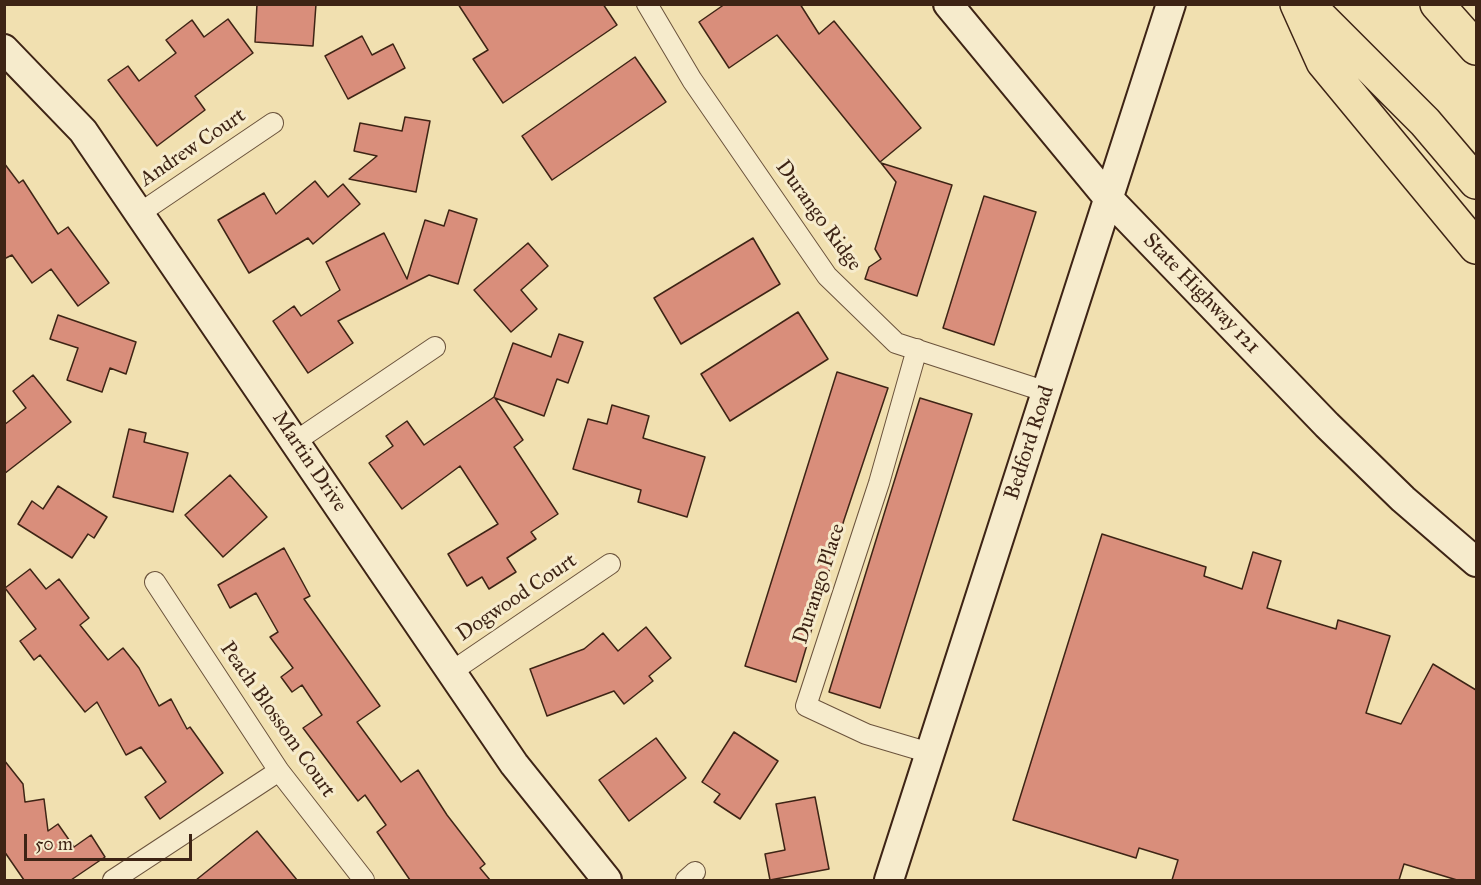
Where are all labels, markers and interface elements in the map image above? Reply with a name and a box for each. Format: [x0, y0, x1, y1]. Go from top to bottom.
street label: Andrew Court [135, 103, 251, 193]
street label: Durango Ridge [769, 156, 867, 276]
street label: State Highway 121 [1137, 228, 1265, 360]
street label: Bedford Road [1000, 383, 1060, 503]
street label: Martin Drive [266, 407, 352, 517]
street label: Durango Place [789, 521, 851, 647]
street label: Dogwood Court [452, 549, 582, 647]
street label: Peach Blossom Court [214, 637, 340, 803]
scale bar [27, 822, 195, 860]
text: 50 m [35, 833, 73, 855]

